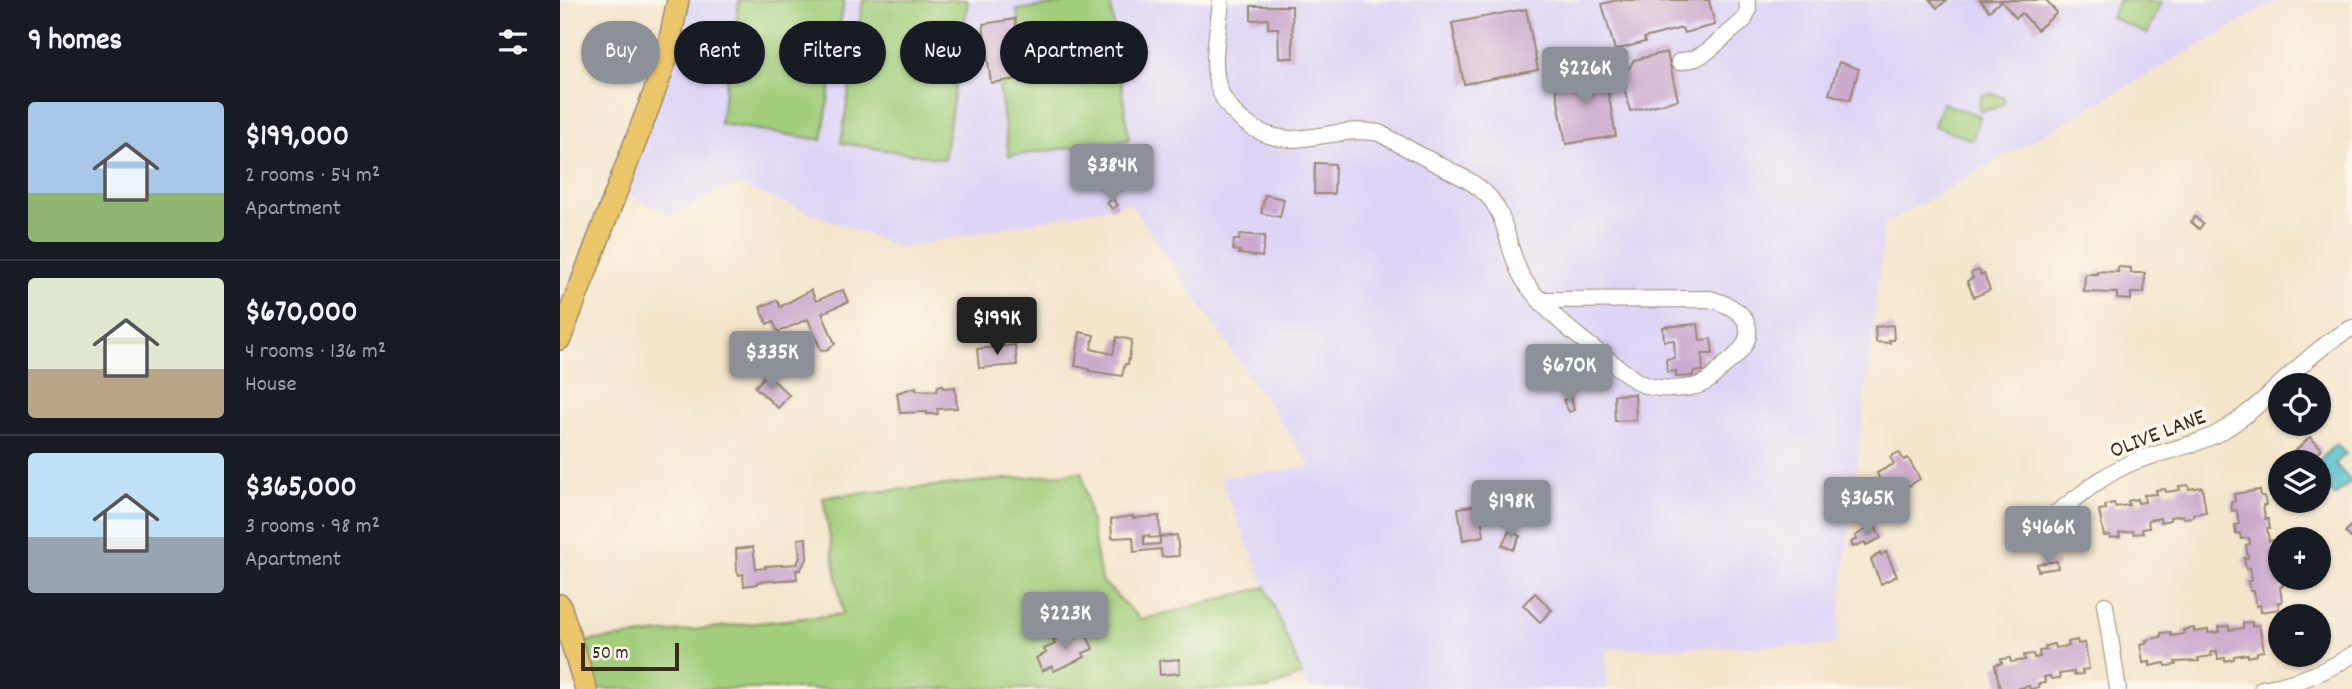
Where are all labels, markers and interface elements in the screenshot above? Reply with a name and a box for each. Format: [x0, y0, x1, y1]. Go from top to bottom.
text: 9 homes [28, 21, 122, 64]
chip: Buy [581, 21, 660, 84]
chip: Rent [674, 21, 765, 84]
chip: Filters [779, 21, 886, 84]
chip: New [900, 21, 986, 84]
chip: Apartment [1000, 21, 1148, 84]
icon: filters [494, 23, 532, 61]
pin: $226K [1536, 48, 1634, 107]
text: $226K [1558, 53, 1612, 86]
text: $199,000 [245, 117, 349, 160]
icon: home [84, 130, 168, 214]
pin: $384K [1063, 144, 1161, 204]
text: $384K [1086, 150, 1138, 183]
text: 2 rooms · 54 m² [245, 160, 380, 193]
text: Apartment [245, 193, 341, 226]
text: $670,000 [245, 293, 358, 336]
pin: $199K [948, 298, 1046, 357]
text: $199K [973, 303, 1021, 336]
icon: home [84, 306, 168, 390]
pin: $335K [723, 332, 821, 391]
text: 4 rooms · 136 m² [245, 336, 386, 369]
text: $335K [745, 337, 799, 370]
pin: $670K [1520, 344, 1618, 404]
text: $670K [1542, 350, 1596, 383]
text: House [245, 369, 297, 402]
map controls [2268, 373, 2331, 667]
button: locate [2268, 373, 2331, 436]
street label: OLIVE LANE [2106, 402, 2211, 469]
button: layers [2268, 450, 2331, 513]
text: $365,000 [245, 468, 357, 511]
pin: $365K [1818, 477, 1916, 537]
pin: $198K [1462, 480, 1560, 540]
icon: home [84, 481, 168, 565]
text: $365K [1840, 483, 1894, 516]
text: $198K [1487, 486, 1535, 519]
pin: $466K [1999, 506, 2097, 566]
text: 3 rooms · 98 m² [245, 511, 380, 544]
text: $466K [2021, 512, 2075, 545]
button: + [2268, 527, 2331, 590]
text: Apartment [245, 544, 341, 577]
pin: $223K [1016, 592, 1114, 652]
text: $223K [1039, 598, 1091, 631]
button: − [2268, 604, 2331, 667]
scale bar [581, 640, 679, 672]
text: 50 m [592, 641, 629, 668]

